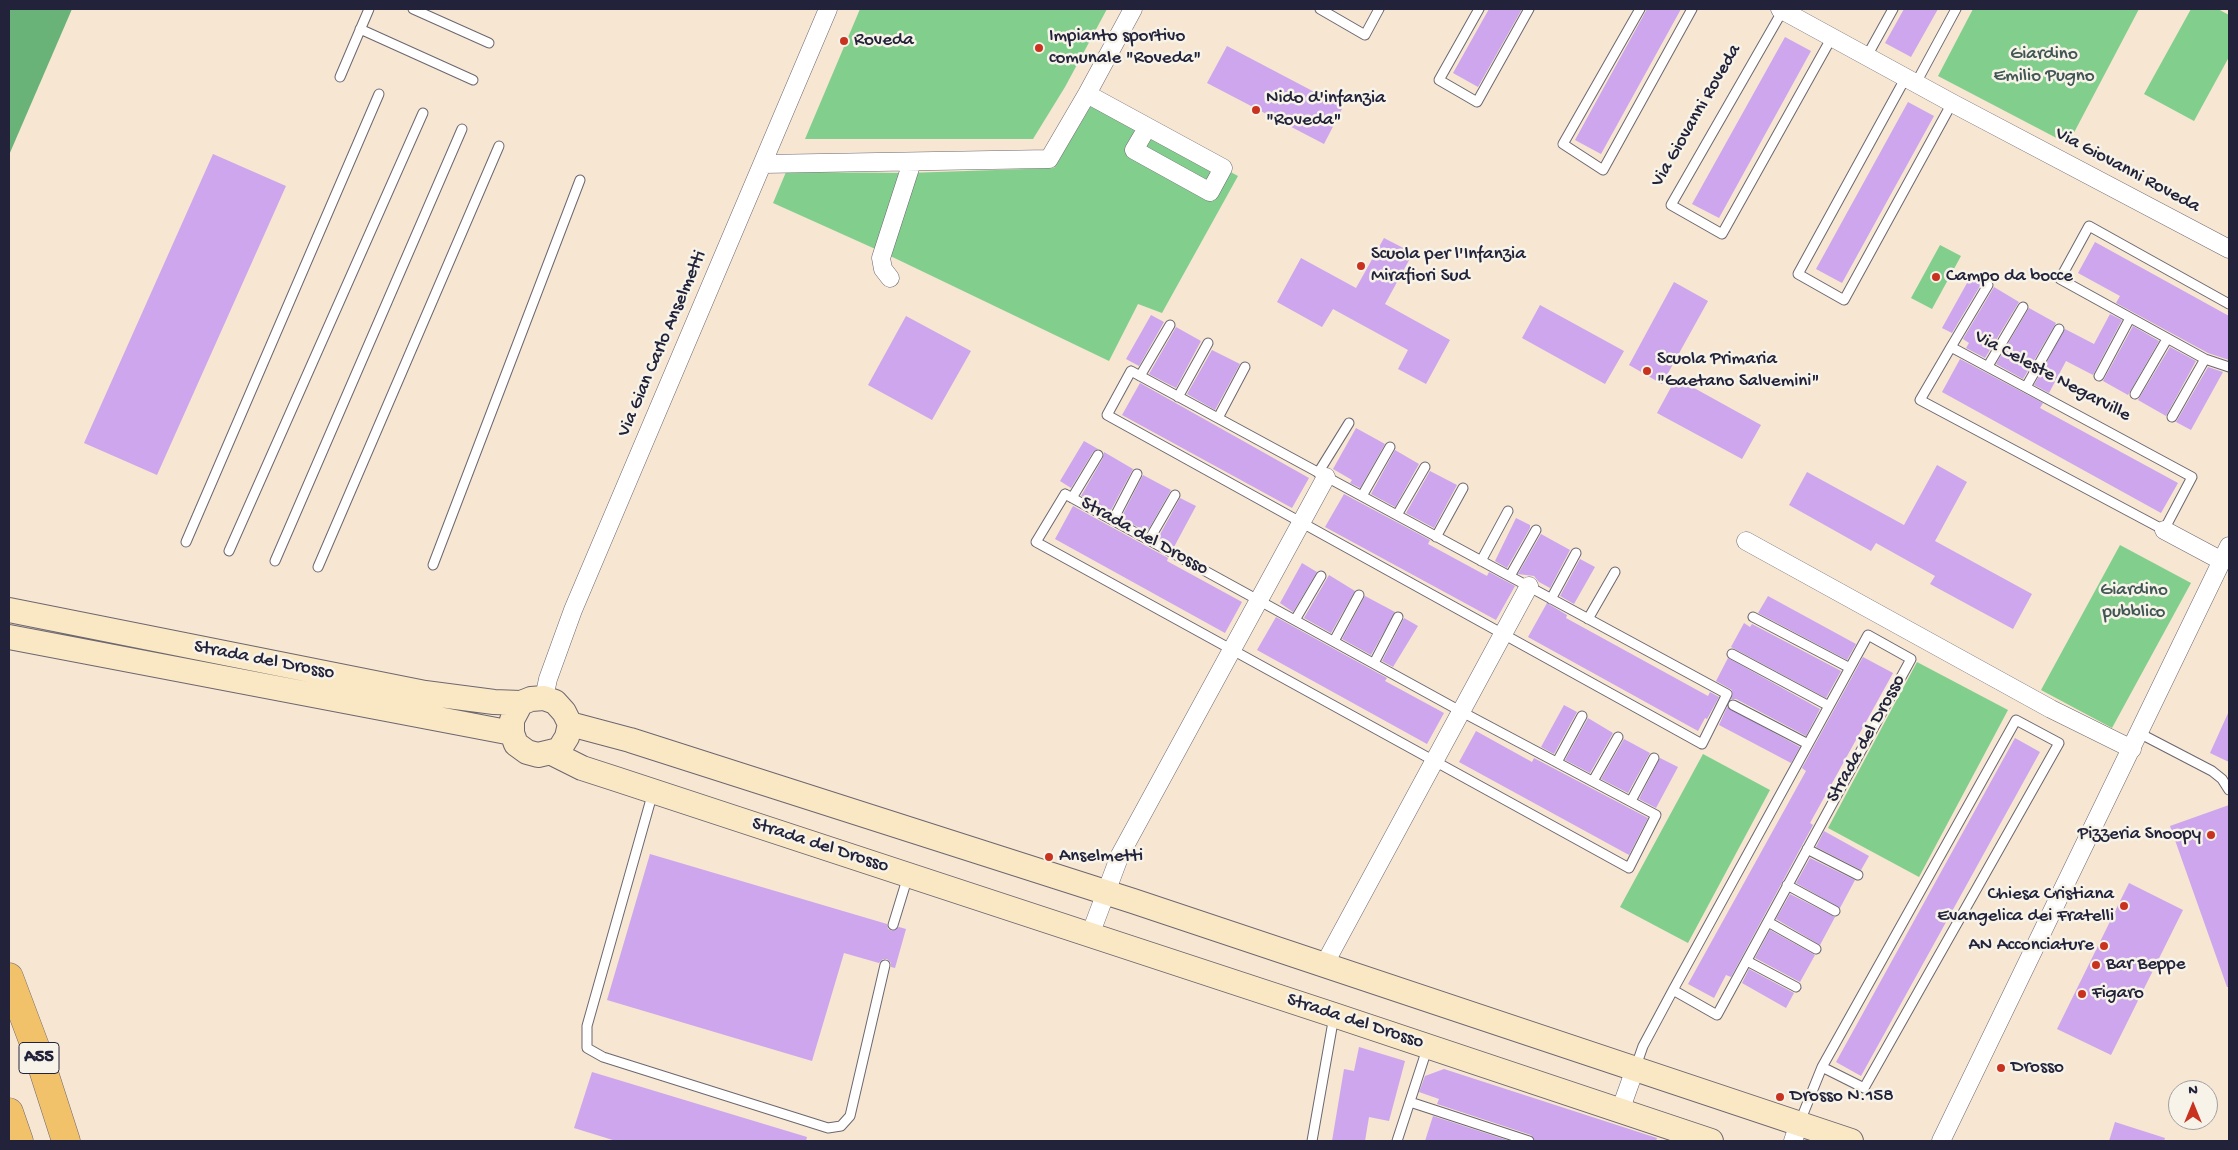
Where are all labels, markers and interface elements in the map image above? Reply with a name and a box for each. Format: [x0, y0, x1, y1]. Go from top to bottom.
place label: Impianto sportivo comunale "Roveda" [1049, 26, 1201, 70]
place label: Roveda [854, 30, 914, 52]
marker: Roveda [838, 35, 850, 47]
street label: Via Giovanni Roveda [1647, 41, 1747, 191]
marker: Impianto sportivo comunale "Roveda" [1033, 42, 1045, 54]
park label: Giardino Emilio Pugno [1993, 44, 2095, 88]
place label: Nido d'infanzia "Roveda" [1266, 88, 1386, 132]
marker: Nido d'infanzia "Roveda" [1250, 104, 1262, 116]
street label: Via Giovanni Roveda [2051, 123, 2203, 219]
place label: Scuola per l'Infanzia Mirafiori Sud [1371, 244, 1526, 288]
street label: Via Gian Carlo Anselmetti [613, 247, 713, 441]
marker: Scuola per l'Infanzia Mirafiori Sud [1355, 260, 1367, 272]
place label: Campo da bocce [1946, 266, 2073, 288]
marker: Campo da bocce [1930, 271, 1942, 283]
street label: Via Celeste Negarville [1970, 326, 2134, 428]
place label: Scuola Primaria "Gaetano Salvemini" [1657, 349, 1819, 393]
marker: Scuola Primaria "Gaetano Salvemini" [1641, 365, 1653, 377]
street label: Strada del Drosso [1076, 492, 1212, 582]
park label: Giardino pubblico [2100, 580, 2168, 624]
street label: Strada del Drosso [192, 636, 336, 686]
street label: Strada del Drosso [1822, 671, 1912, 807]
street label: Strada del Drosso [749, 813, 891, 879]
place label: Pizzeria Snoopy [2078, 824, 2201, 846]
marker: Pizzeria Snoopy [2205, 829, 2217, 841]
place label: Anselmetti [1059, 846, 1143, 868]
marker: Anselmetti [1043, 851, 1055, 863]
place label: Chiesa Cristiana Evangelica dei Fratelli [1937, 884, 2114, 928]
marker: Chiesa Cristiana Evangelica dei Fratelli [2118, 900, 2130, 912]
place label: AN Acconciature [1969, 935, 2094, 957]
marker: AN Acconciature [2098, 940, 2110, 952]
place label: Bar Beppe [2106, 954, 2186, 976]
marker: Bar Beppe [2090, 959, 2102, 971]
place label: Figaro [2092, 983, 2144, 1005]
marker: Figaro [2076, 988, 2088, 1000]
street label: Strada del Drosso [1284, 989, 1426, 1055]
road number: A55 [19, 1042, 59, 1074]
place label: Drosso [2011, 1057, 2064, 1079]
marker: Drosso [1995, 1062, 2007, 1074]
north arrow [2168, 1080, 2218, 1130]
text: N [2188, 1082, 2198, 1099]
place label: Drosso N.158 [1790, 1086, 1894, 1108]
marker: Drosso N.158 [1774, 1091, 1786, 1103]

